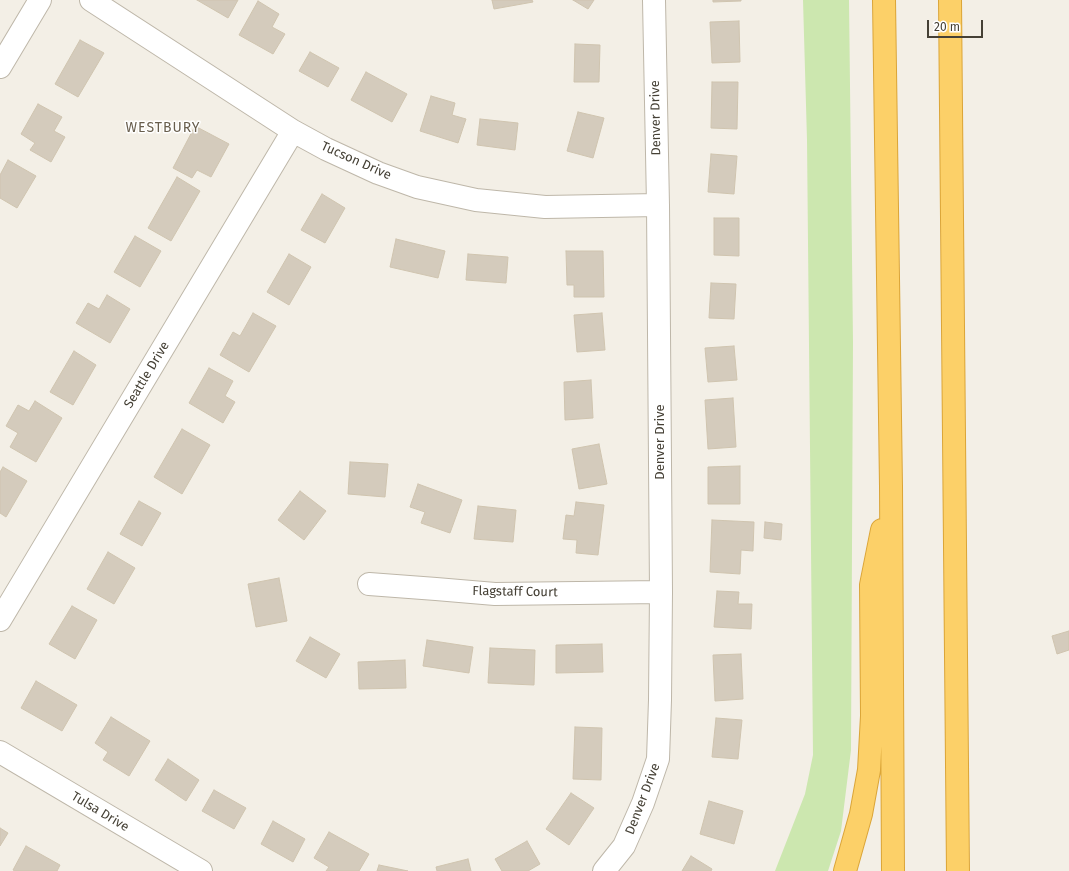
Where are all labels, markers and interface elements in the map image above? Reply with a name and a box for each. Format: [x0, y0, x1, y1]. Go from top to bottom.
scale bar [929, 12, 985, 38]
text: 20 m [934, 20, 960, 34]
street label: Denver Drive [648, 80, 664, 156]
district label: WESTBURY [125, 120, 201, 136]
street label: Tucson Drive [318, 139, 394, 183]
street label: Seattle Drive [121, 339, 173, 411]
street label: Denver Drive [652, 404, 668, 480]
street label: Flagstaff Court [472, 583, 558, 601]
street label: Denver Drive [622, 761, 664, 837]
street label: Tulsa Drive [68, 789, 132, 835]

